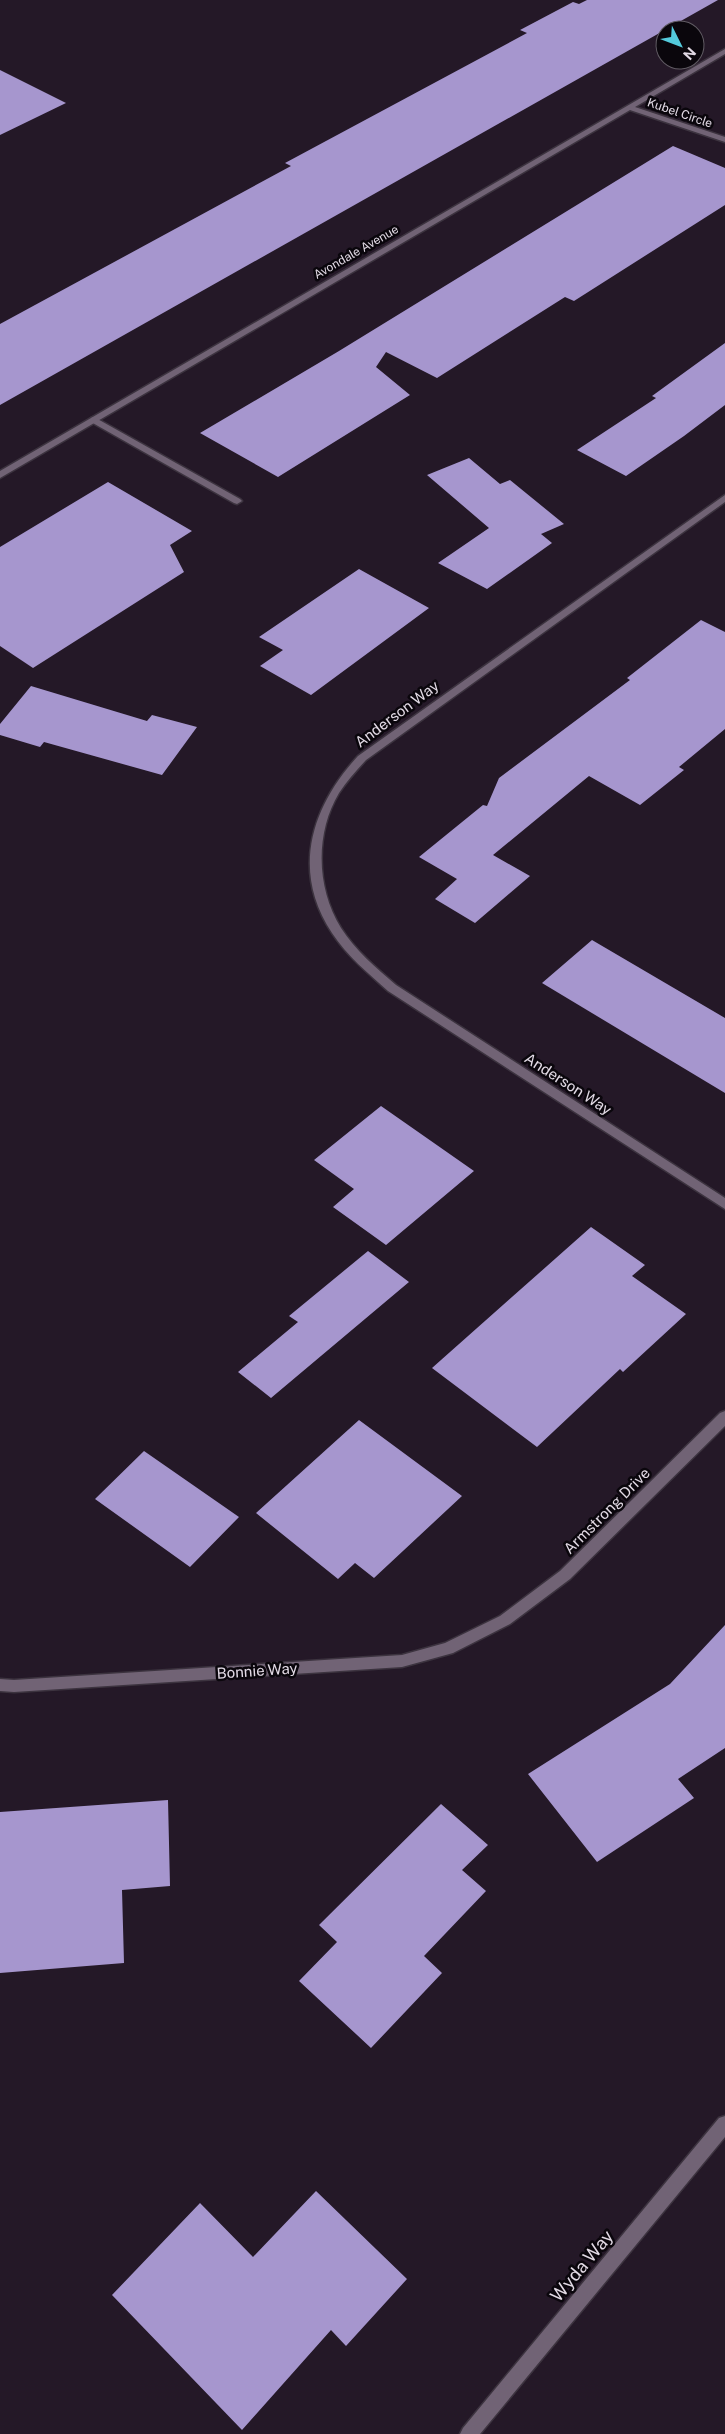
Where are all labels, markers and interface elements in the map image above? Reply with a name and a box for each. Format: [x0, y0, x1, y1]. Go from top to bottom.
north arrow [655, 20, 705, 70]
text: N [680, 44, 699, 63]
street label: Kubel Circle [646, 95, 715, 131]
street label: Avondale Avenue [311, 222, 401, 282]
street label: Anderson Way [352, 677, 442, 751]
street label: Anderson Way [522, 1049, 615, 1118]
street label: Armstrong Drive [560, 1464, 653, 1557]
street label: Bonnie Way [216, 1659, 298, 1682]
street label: Wyda Way [546, 2225, 618, 2306]

